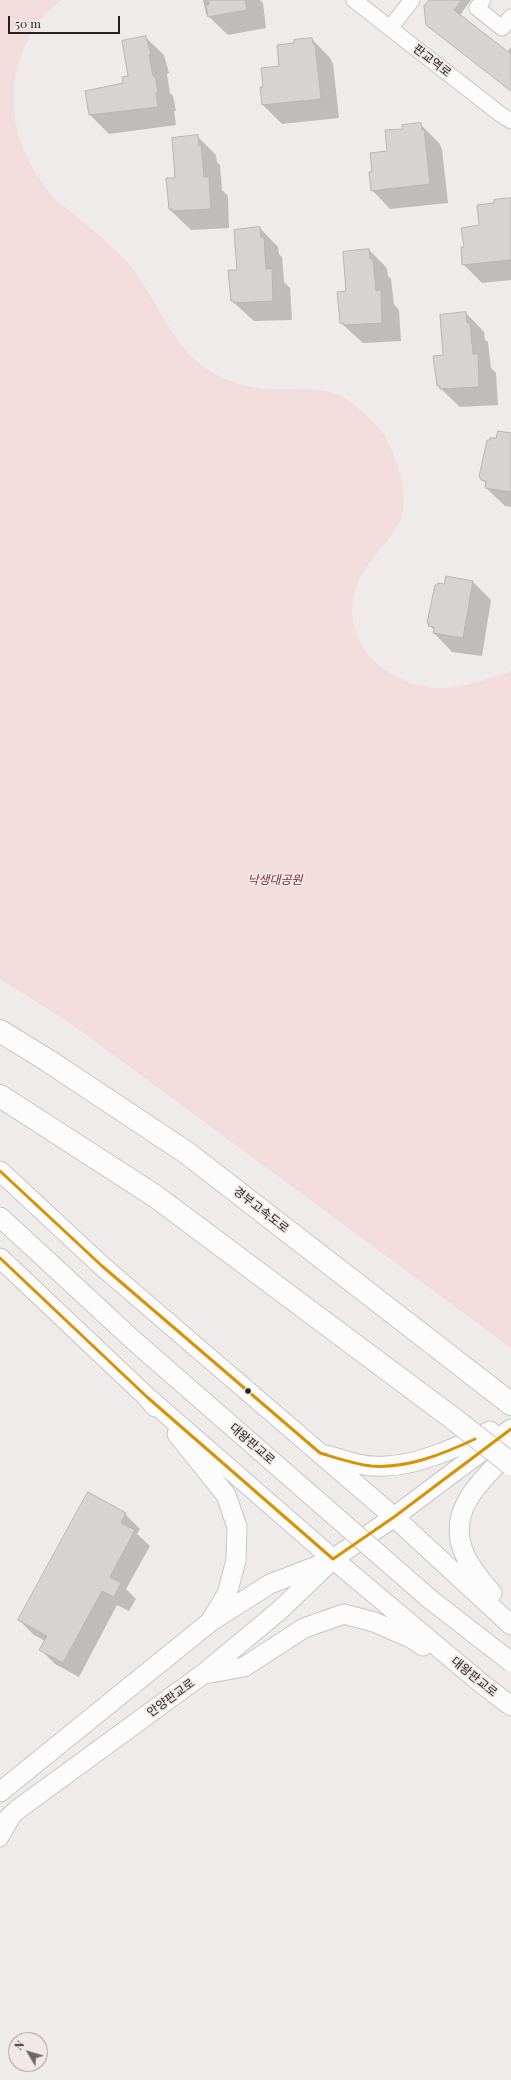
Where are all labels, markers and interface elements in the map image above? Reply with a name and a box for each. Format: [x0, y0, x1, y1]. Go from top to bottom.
scale bar [10, 8, 122, 34]
text: 50 m [15, 15, 41, 31]
street label: 판교역로 [410, 42, 454, 80]
park label: 낙생대공원 [247, 873, 303, 887]
street label: 경부고속도로 [230, 1184, 292, 1236]
unlabelled marker [243, 1386, 253, 1396]
street label: 대왕판교로 [226, 1420, 278, 1468]
street label: 대왕판교로 [448, 1654, 500, 1700]
street label: 안양판교로 [144, 1676, 198, 1720]
north arrow [8, 2032, 48, 2072]
text: N [11, 2037, 27, 2053]

